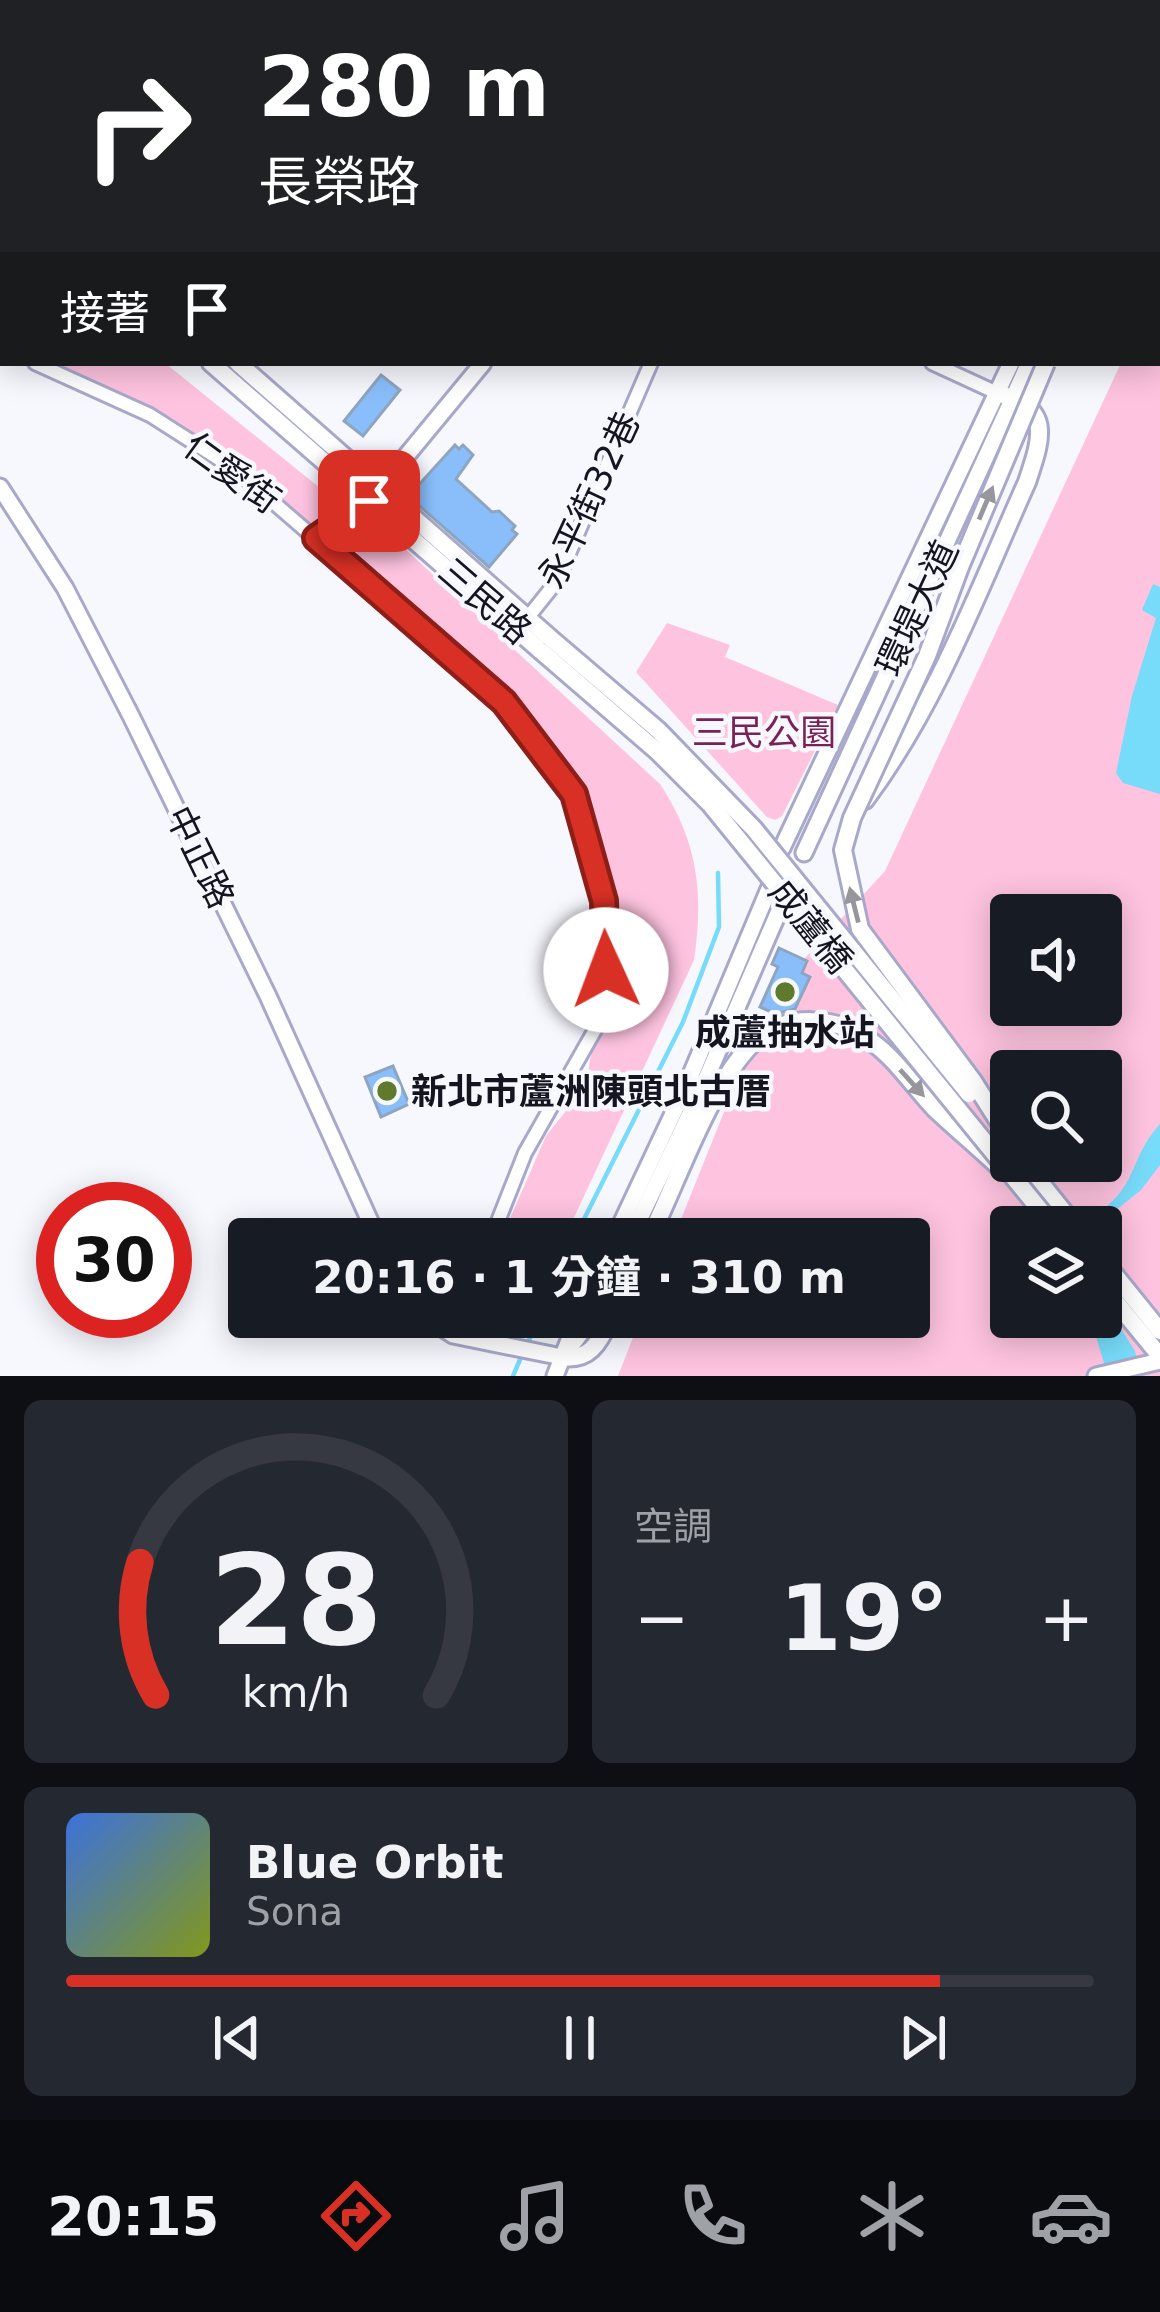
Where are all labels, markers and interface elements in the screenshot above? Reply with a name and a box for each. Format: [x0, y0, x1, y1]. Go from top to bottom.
text: 280 m [258, 38, 550, 136]
icon: right [60, 48, 216, 204]
text: 長榮路 [258, 151, 420, 214]
icon: arrive [174, 276, 240, 342]
text: 接著 [60, 287, 150, 340]
street label: 永平街32巷 [530, 405, 648, 595]
street label: 仁愛街 [176, 425, 288, 521]
pin [318, 450, 420, 552]
icon: arrive [336, 468, 402, 534]
one-way arrow [977, 486, 997, 521]
street label: 環堤大道 [868, 534, 966, 682]
street label: 三民路 [431, 550, 539, 652]
park label: 三民公園 [692, 712, 836, 753]
street label: 中正路 [158, 799, 242, 915]
street label: 成蘆橋 [761, 871, 861, 981]
one-way arrow [844, 887, 863, 924]
map controls [990, 894, 1122, 1338]
button: sound [990, 894, 1122, 1026]
position arrow [543, 907, 669, 1033]
marker: 成蘆抽水站 [772, 979, 798, 1005]
place label: 成蘆抽水站 [695, 1012, 875, 1053]
button: search [990, 1050, 1122, 1182]
one-way arrow [898, 1069, 925, 1098]
place label: 新北市蘆洲陳頭北古厝 [411, 1071, 771, 1112]
marker: 新北市蘆洲陳頭北古厝 [374, 1078, 400, 1104]
speed limit sign: 30 [36, 1182, 192, 1338]
button: layers [990, 1206, 1122, 1338]
text: 20:16 · 1 分鐘 · 310 m [312, 1251, 846, 1304]
text: 空調 [634, 1504, 712, 1549]
text: 28 [209, 1528, 383, 1673]
text: 19° [779, 1566, 949, 1671]
text: − [634, 1580, 689, 1657]
text: + [1039, 1580, 1094, 1657]
text: km/h [242, 1666, 350, 1716]
text: Blue Orbit [246, 1836, 504, 1889]
text: Sona [246, 1889, 343, 1934]
icon: previous [204, 2005, 270, 2071]
icon: pause [547, 2005, 613, 2071]
icon: next [890, 2005, 956, 2071]
icon: directions [314, 2174, 398, 2258]
icon: music [493, 2174, 577, 2258]
icon: phone [671, 2174, 755, 2258]
icon: climate [850, 2174, 934, 2258]
icon: car [1029, 2174, 1113, 2258]
text: 20:15 [47, 2185, 219, 2248]

